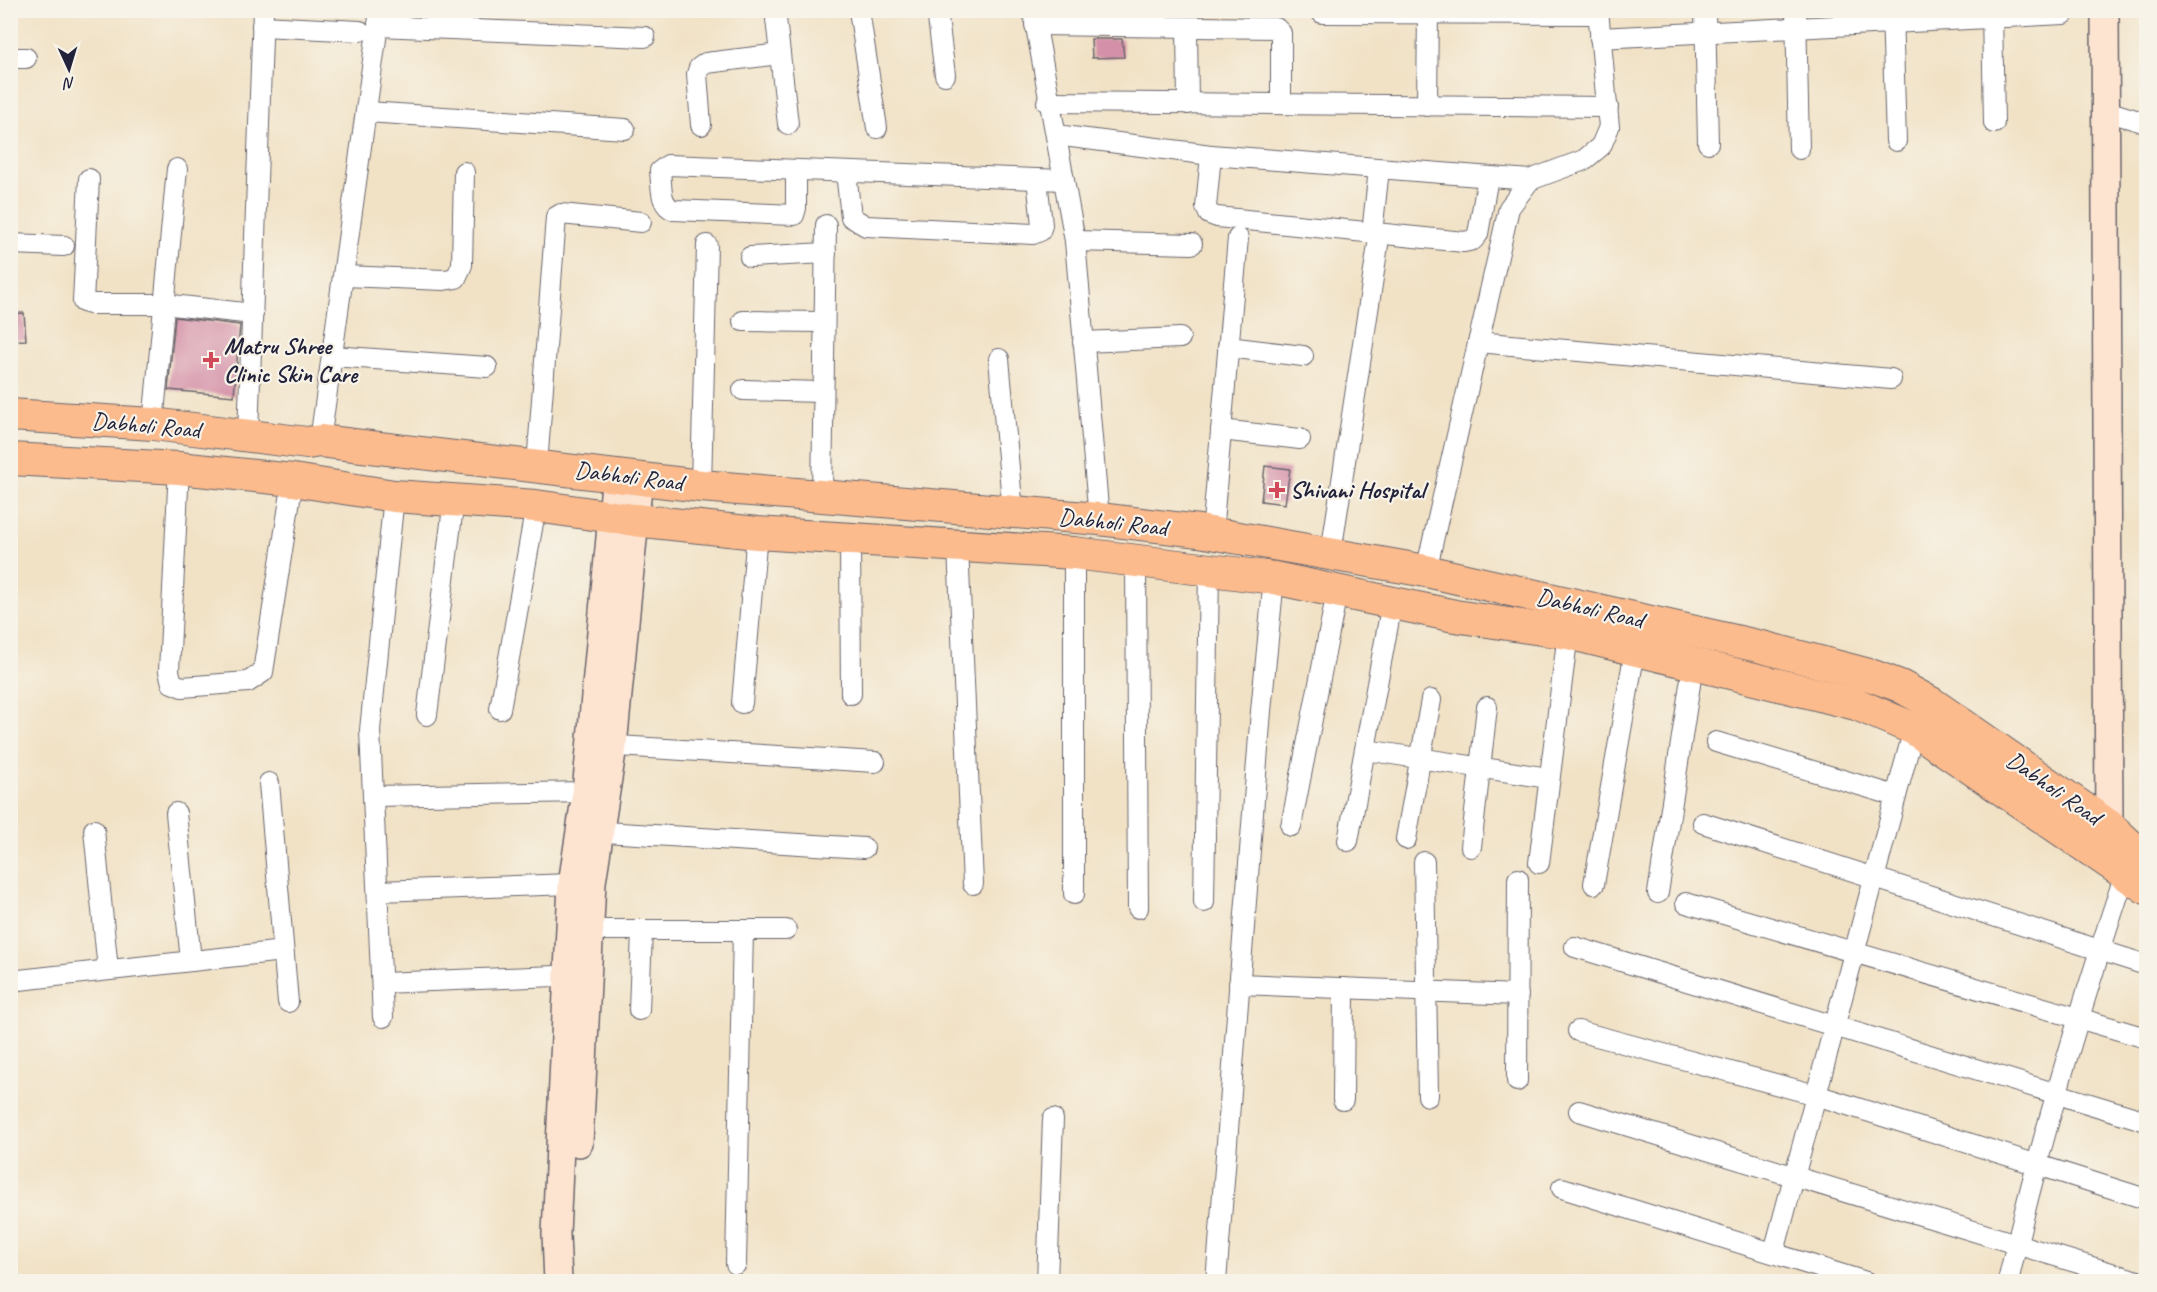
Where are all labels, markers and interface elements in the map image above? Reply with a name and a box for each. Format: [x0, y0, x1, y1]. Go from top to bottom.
north arrow [39, 39, 99, 99]
text: N [61, 73, 76, 94]
place label: Matru Shree Clinic Skin Care [224, 331, 359, 389]
marker: Matru Shree Clinic Skin Care [202, 351, 220, 369]
street label: Dabholi Road [91, 405, 205, 445]
street label: Dabholi Road [573, 454, 688, 498]
place label: Shivani Hospital [1290, 475, 1429, 505]
marker: Shivani Hospital [1268, 481, 1286, 499]
street label: Dabholi Road [1057, 501, 1172, 543]
street label: Dabholi Road [1534, 581, 1650, 636]
street label: Dabholi Road [2001, 745, 2110, 834]

